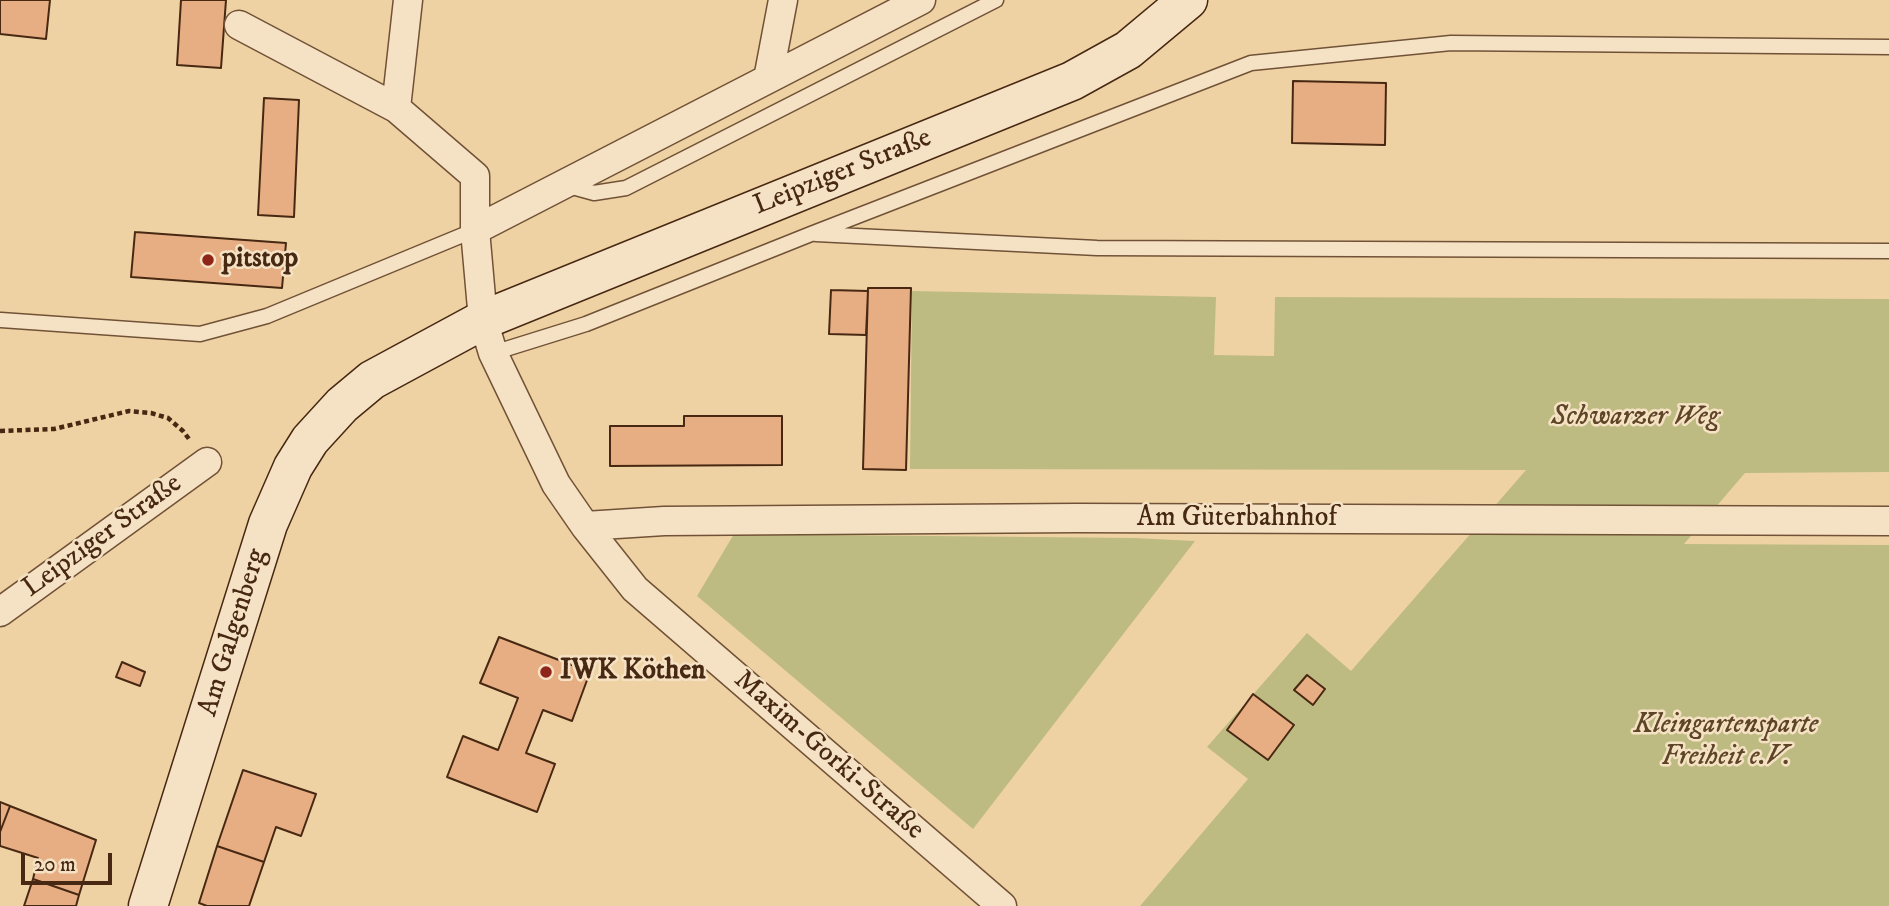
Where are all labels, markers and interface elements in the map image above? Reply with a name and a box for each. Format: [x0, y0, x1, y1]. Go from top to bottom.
street label: Leipziger Straße [749, 122, 937, 224]
place label: pitstop [222, 243, 298, 277]
marker: pitstop [200, 252, 216, 268]
park label: Schwarzer Weg [1551, 401, 1719, 435]
street label: Leipziger Straße [17, 468, 189, 606]
street label: Am Güterbahnhof [1137, 502, 1337, 536]
street label: Am Galgenberg [193, 545, 275, 721]
place label: IWK Köthen [560, 655, 706, 689]
marker: IWK Köthen [538, 664, 554, 680]
street label: Maxim-Gorki-Straße [726, 664, 930, 848]
park label: Kleingartensparte Freiheit e.V. [1634, 709, 1818, 775]
scale bar [24, 839, 116, 883]
text: 20 m [34, 852, 76, 878]

